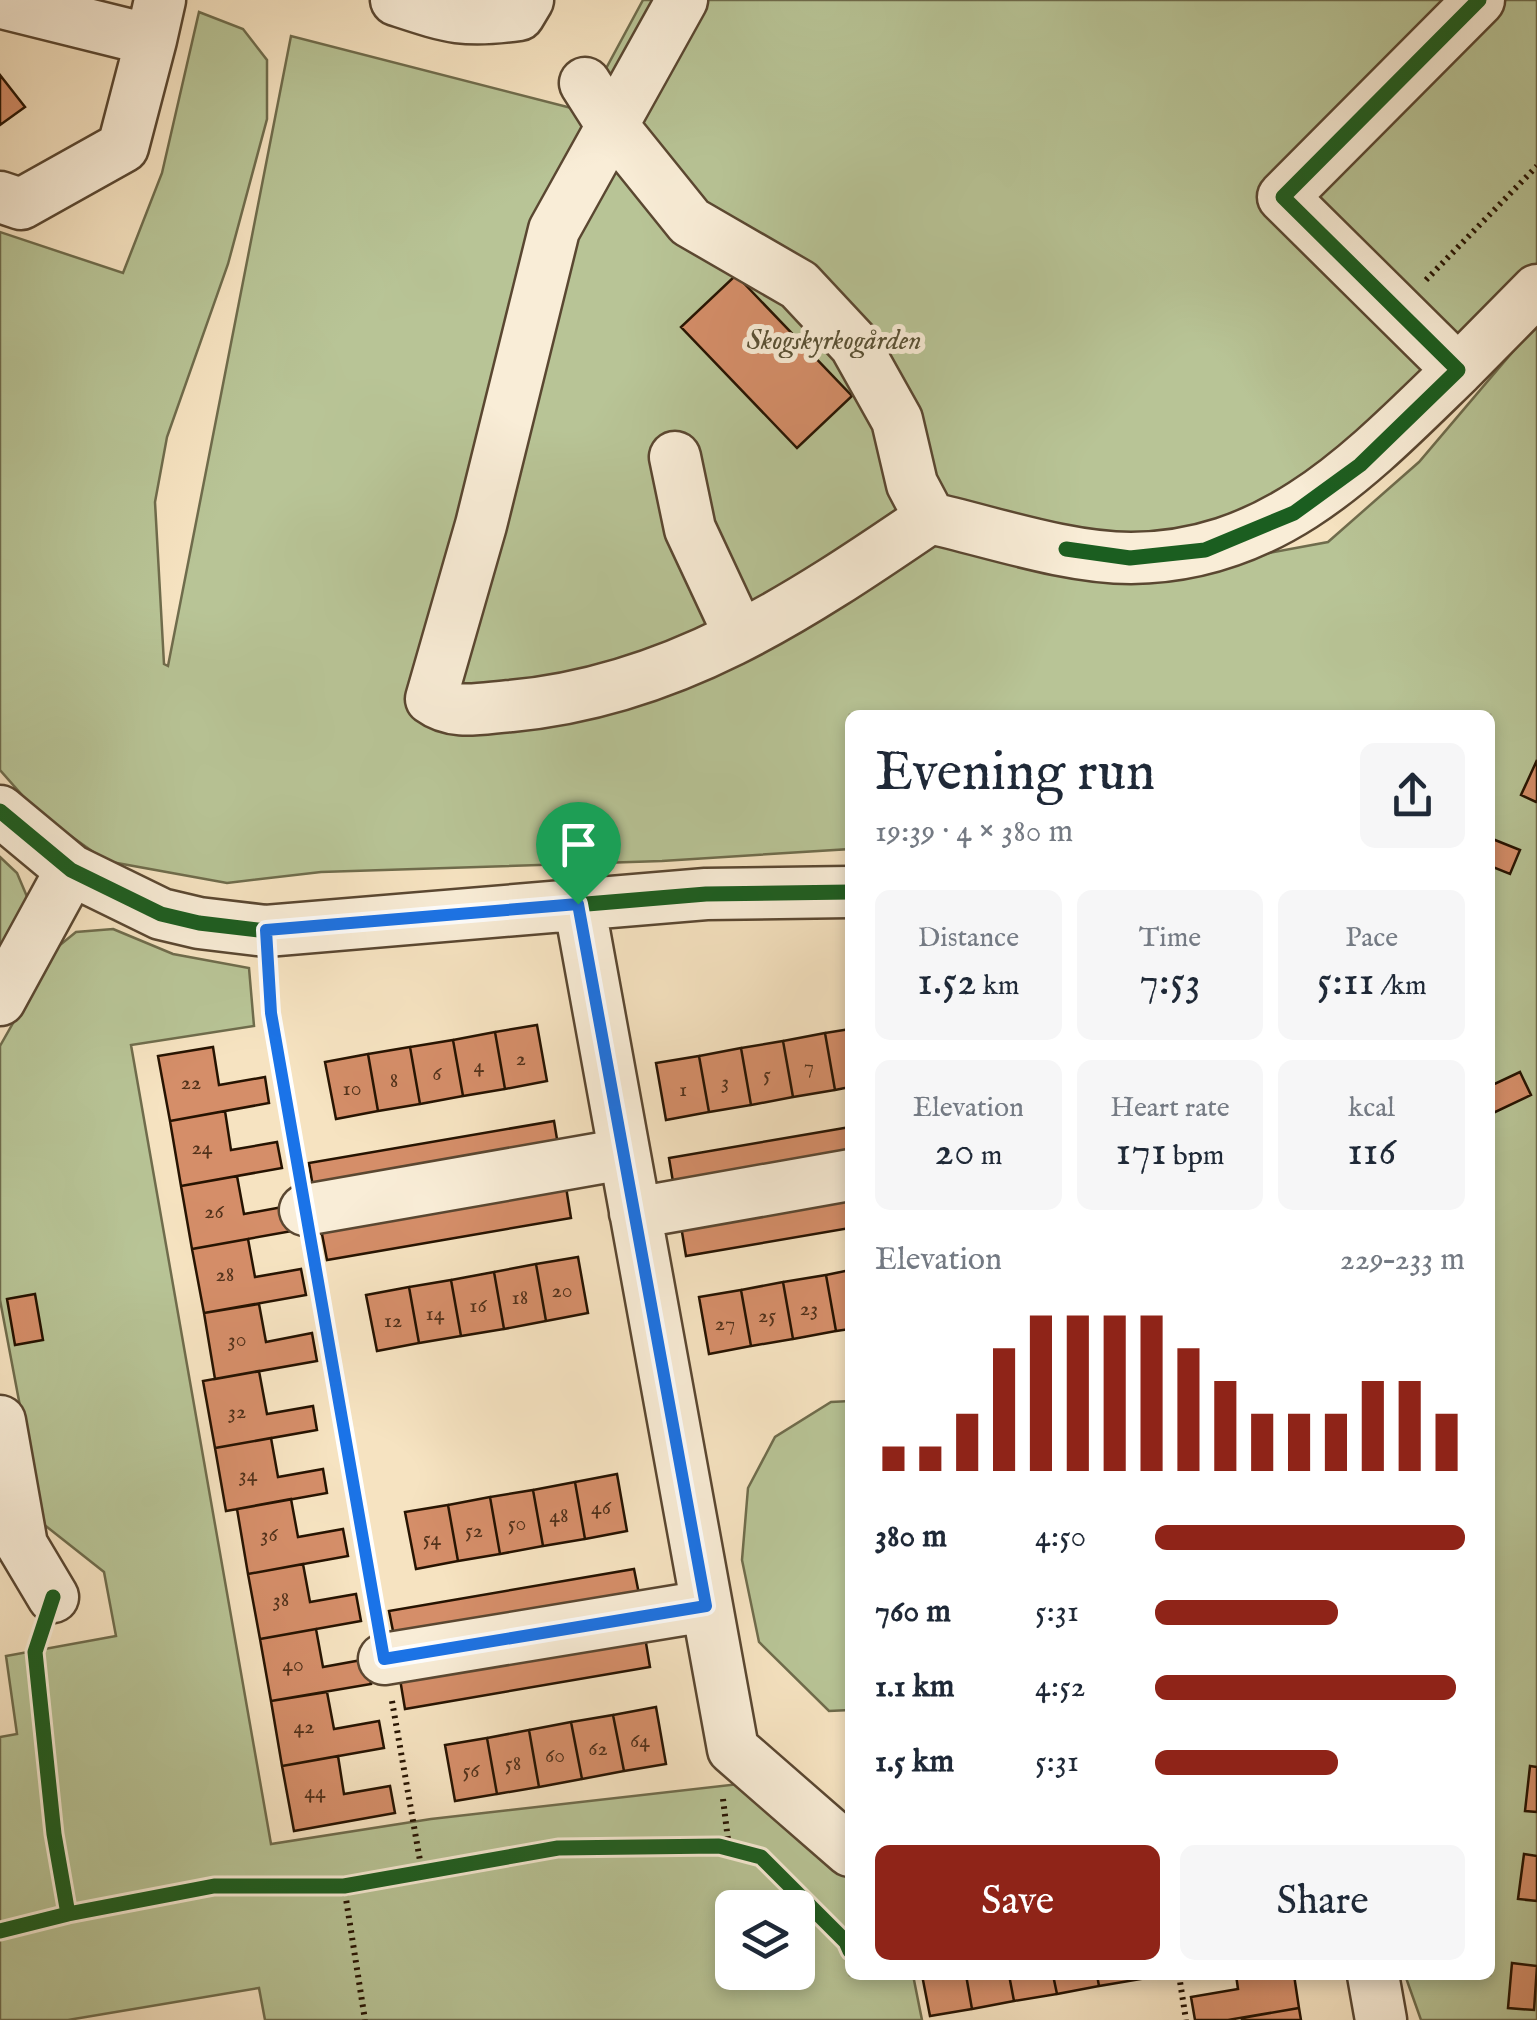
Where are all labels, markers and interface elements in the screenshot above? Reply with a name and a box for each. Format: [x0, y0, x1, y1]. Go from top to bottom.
park label: Skogskyrkogården [746, 324, 922, 359]
text: Evening run [875, 739, 1155, 809]
button: share [1360, 743, 1465, 848]
pin [536, 802, 621, 905]
text: 19:39 · 4 × 380 m [875, 812, 1073, 853]
icon: arrive [551, 817, 606, 872]
text: Distance [918, 921, 1019, 956]
text: Time [1139, 921, 1201, 956]
text: Pace [1345, 921, 1398, 956]
text: 1.52 [917, 956, 977, 1009]
text: 7:53 [1139, 956, 1201, 1009]
text: 5:11 [1317, 956, 1374, 1009]
text: km [977, 969, 1019, 1004]
text: /km [1374, 969, 1427, 1004]
house number: 2 [516, 1045, 526, 1073]
house number: 4 [474, 1052, 485, 1080]
house number: 7 [804, 1053, 814, 1081]
house number: 6 [432, 1060, 442, 1088]
house number: 5 [763, 1061, 771, 1089]
house number: 8 [390, 1067, 398, 1095]
house number: 3 [721, 1068, 729, 1096]
house number: 22 [181, 1069, 201, 1097]
house number: 10 [343, 1075, 361, 1103]
house number: 1 [679, 1076, 687, 1104]
text: Elevation [913, 1091, 1024, 1126]
text: Heart rate [1110, 1091, 1230, 1126]
text: kcal [1348, 1091, 1395, 1126]
text: 20 [934, 1126, 975, 1179]
text: 171 [1116, 1126, 1167, 1179]
text: 116 [1347, 1126, 1396, 1179]
house number: 24 [191, 1134, 213, 1162]
text: m [975, 1139, 1002, 1174]
text: bpm [1167, 1139, 1224, 1174]
house number: 26 [204, 1198, 225, 1226]
text: Elevation [875, 1240, 1002, 1281]
text: 229–233 m [1340, 1240, 1465, 1281]
house number: 28 [216, 1261, 234, 1289]
house number: 20 [551, 1277, 573, 1305]
house number: 18 [512, 1284, 528, 1312]
house number: 16 [469, 1292, 487, 1320]
house number: 23 [800, 1295, 818, 1323]
house number: 14 [426, 1300, 445, 1328]
house number: 25 [758, 1302, 776, 1330]
house number: 12 [384, 1307, 402, 1335]
house number: 27 [715, 1310, 735, 1338]
house number: 30 [227, 1326, 247, 1354]
house number: 32 [228, 1398, 246, 1426]
house number: 34 [238, 1461, 258, 1489]
house number: 46 [591, 1494, 612, 1522]
house number: 48 [549, 1502, 569, 1530]
house number: 50 [508, 1510, 526, 1538]
house number: 52 [465, 1517, 483, 1545]
text: 380 m [875, 1517, 947, 1558]
text: 4:50 [1035, 1517, 1086, 1558]
house number: 36 [260, 1521, 278, 1549]
house number: 54 [423, 1525, 442, 1553]
house number: 38 [273, 1586, 289, 1614]
text: 760 m [875, 1592, 951, 1633]
text: 5:31 [1035, 1592, 1079, 1633]
house number: 40 [282, 1651, 304, 1679]
text: 1.1 km [875, 1667, 955, 1708]
text: 4:52 [1035, 1667, 1086, 1708]
house number: 42 [293, 1713, 315, 1741]
house number: 64 [630, 1727, 650, 1755]
house number: 62 [588, 1735, 608, 1763]
house number: 60 [545, 1742, 565, 1770]
text: 1.5 km [875, 1742, 954, 1783]
text: 5:31 [1035, 1742, 1079, 1783]
house number: 58 [505, 1750, 521, 1778]
house number: 56 [462, 1757, 480, 1785]
house number: 44 [304, 1778, 326, 1806]
button: Save [875, 1845, 1160, 1960]
button: Share [1180, 1845, 1465, 1960]
map controls [715, 1890, 815, 1990]
button: layers [715, 1890, 815, 1990]

